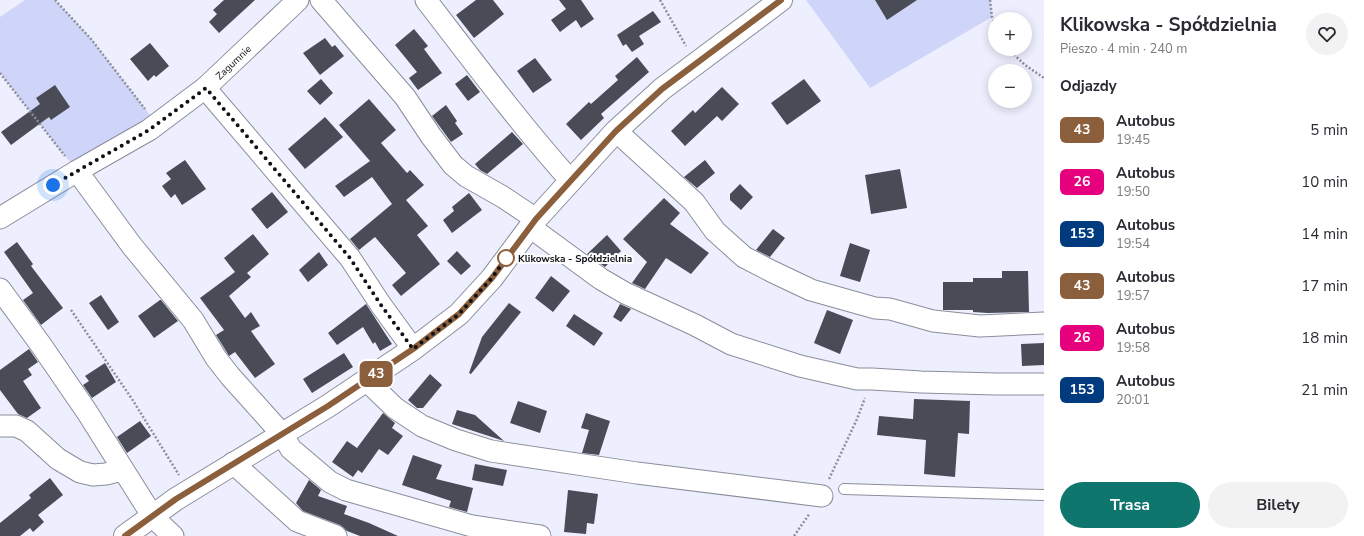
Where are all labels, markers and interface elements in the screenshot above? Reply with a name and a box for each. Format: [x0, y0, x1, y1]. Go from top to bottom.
map controls [988, 12, 1032, 108]
button: + [988, 12, 1032, 56]
text: Klikowska - Spółdzielnia [1060, 12, 1277, 38]
button: heart [1306, 13, 1348, 55]
text: Pieszo · 4 min · 240 m [1060, 40, 1187, 58]
street label: Zagumnie [213, 42, 255, 83]
button: − [988, 64, 1032, 108]
text: Odjazdy [1060, 76, 1117, 96]
text: Autobus [1116, 111, 1175, 131]
text: 43 [1074, 120, 1090, 139]
text: 5 min [1310, 120, 1348, 140]
text: 19:45 [1116, 131, 1150, 149]
text: Autobus [1116, 163, 1175, 183]
text: 26 [1074, 172, 1090, 191]
text: 10 min [1301, 172, 1348, 192]
your location [43, 175, 63, 195]
text: 19:50 [1116, 183, 1150, 201]
text: Autobus [1116, 215, 1175, 235]
text: 153 [1069, 224, 1095, 243]
text: 14 min [1301, 224, 1348, 244]
text: 19:54 [1116, 235, 1150, 253]
marker: Klikowska - Spółdzielnia [497, 249, 515, 267]
place label: Klikowska - Spółdzielnia [518, 252, 632, 266]
text: Autobus [1116, 267, 1175, 287]
text: 43 [1074, 276, 1090, 295]
text: 17 min [1301, 276, 1348, 296]
text: 19:57 [1116, 287, 1150, 305]
text: Autobus [1116, 319, 1175, 339]
text: 26 [1074, 328, 1090, 347]
text: 18 min [1301, 328, 1348, 348]
text: 19:58 [1116, 339, 1150, 357]
line badge: 43 [358, 361, 394, 387]
text: 43 [368, 364, 384, 383]
text: Autobus [1116, 371, 1175, 391]
text: 153 [1069, 380, 1095, 399]
text: 21 min [1301, 380, 1348, 400]
text: 20:01 [1116, 391, 1150, 409]
button: Trasa [1060, 482, 1200, 528]
button: Bilety [1208, 482, 1348, 528]

